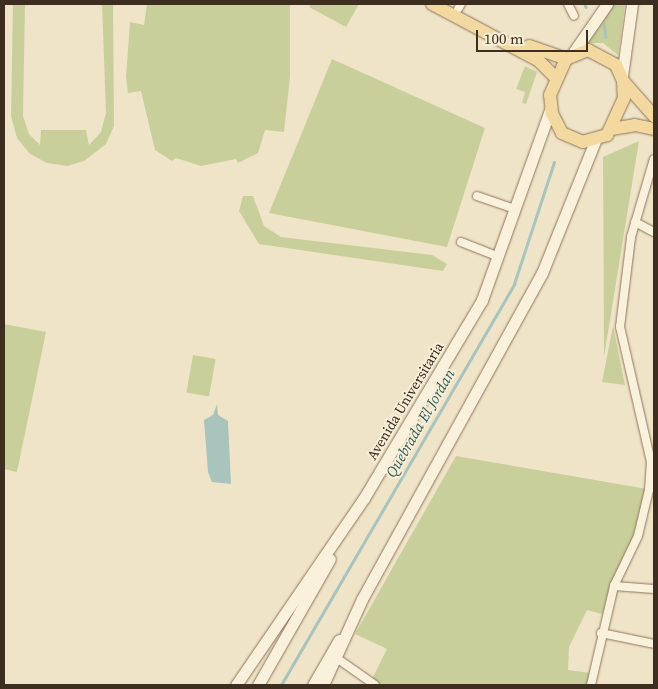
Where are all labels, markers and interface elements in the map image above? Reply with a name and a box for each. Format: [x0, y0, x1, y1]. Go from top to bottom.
scale bar [478, 20, 590, 52]
text: 100 m [484, 28, 524, 49]
street label: Avenida Universitaria [363, 339, 447, 463]
water label: Quebrada El Jordan [382, 366, 458, 480]

